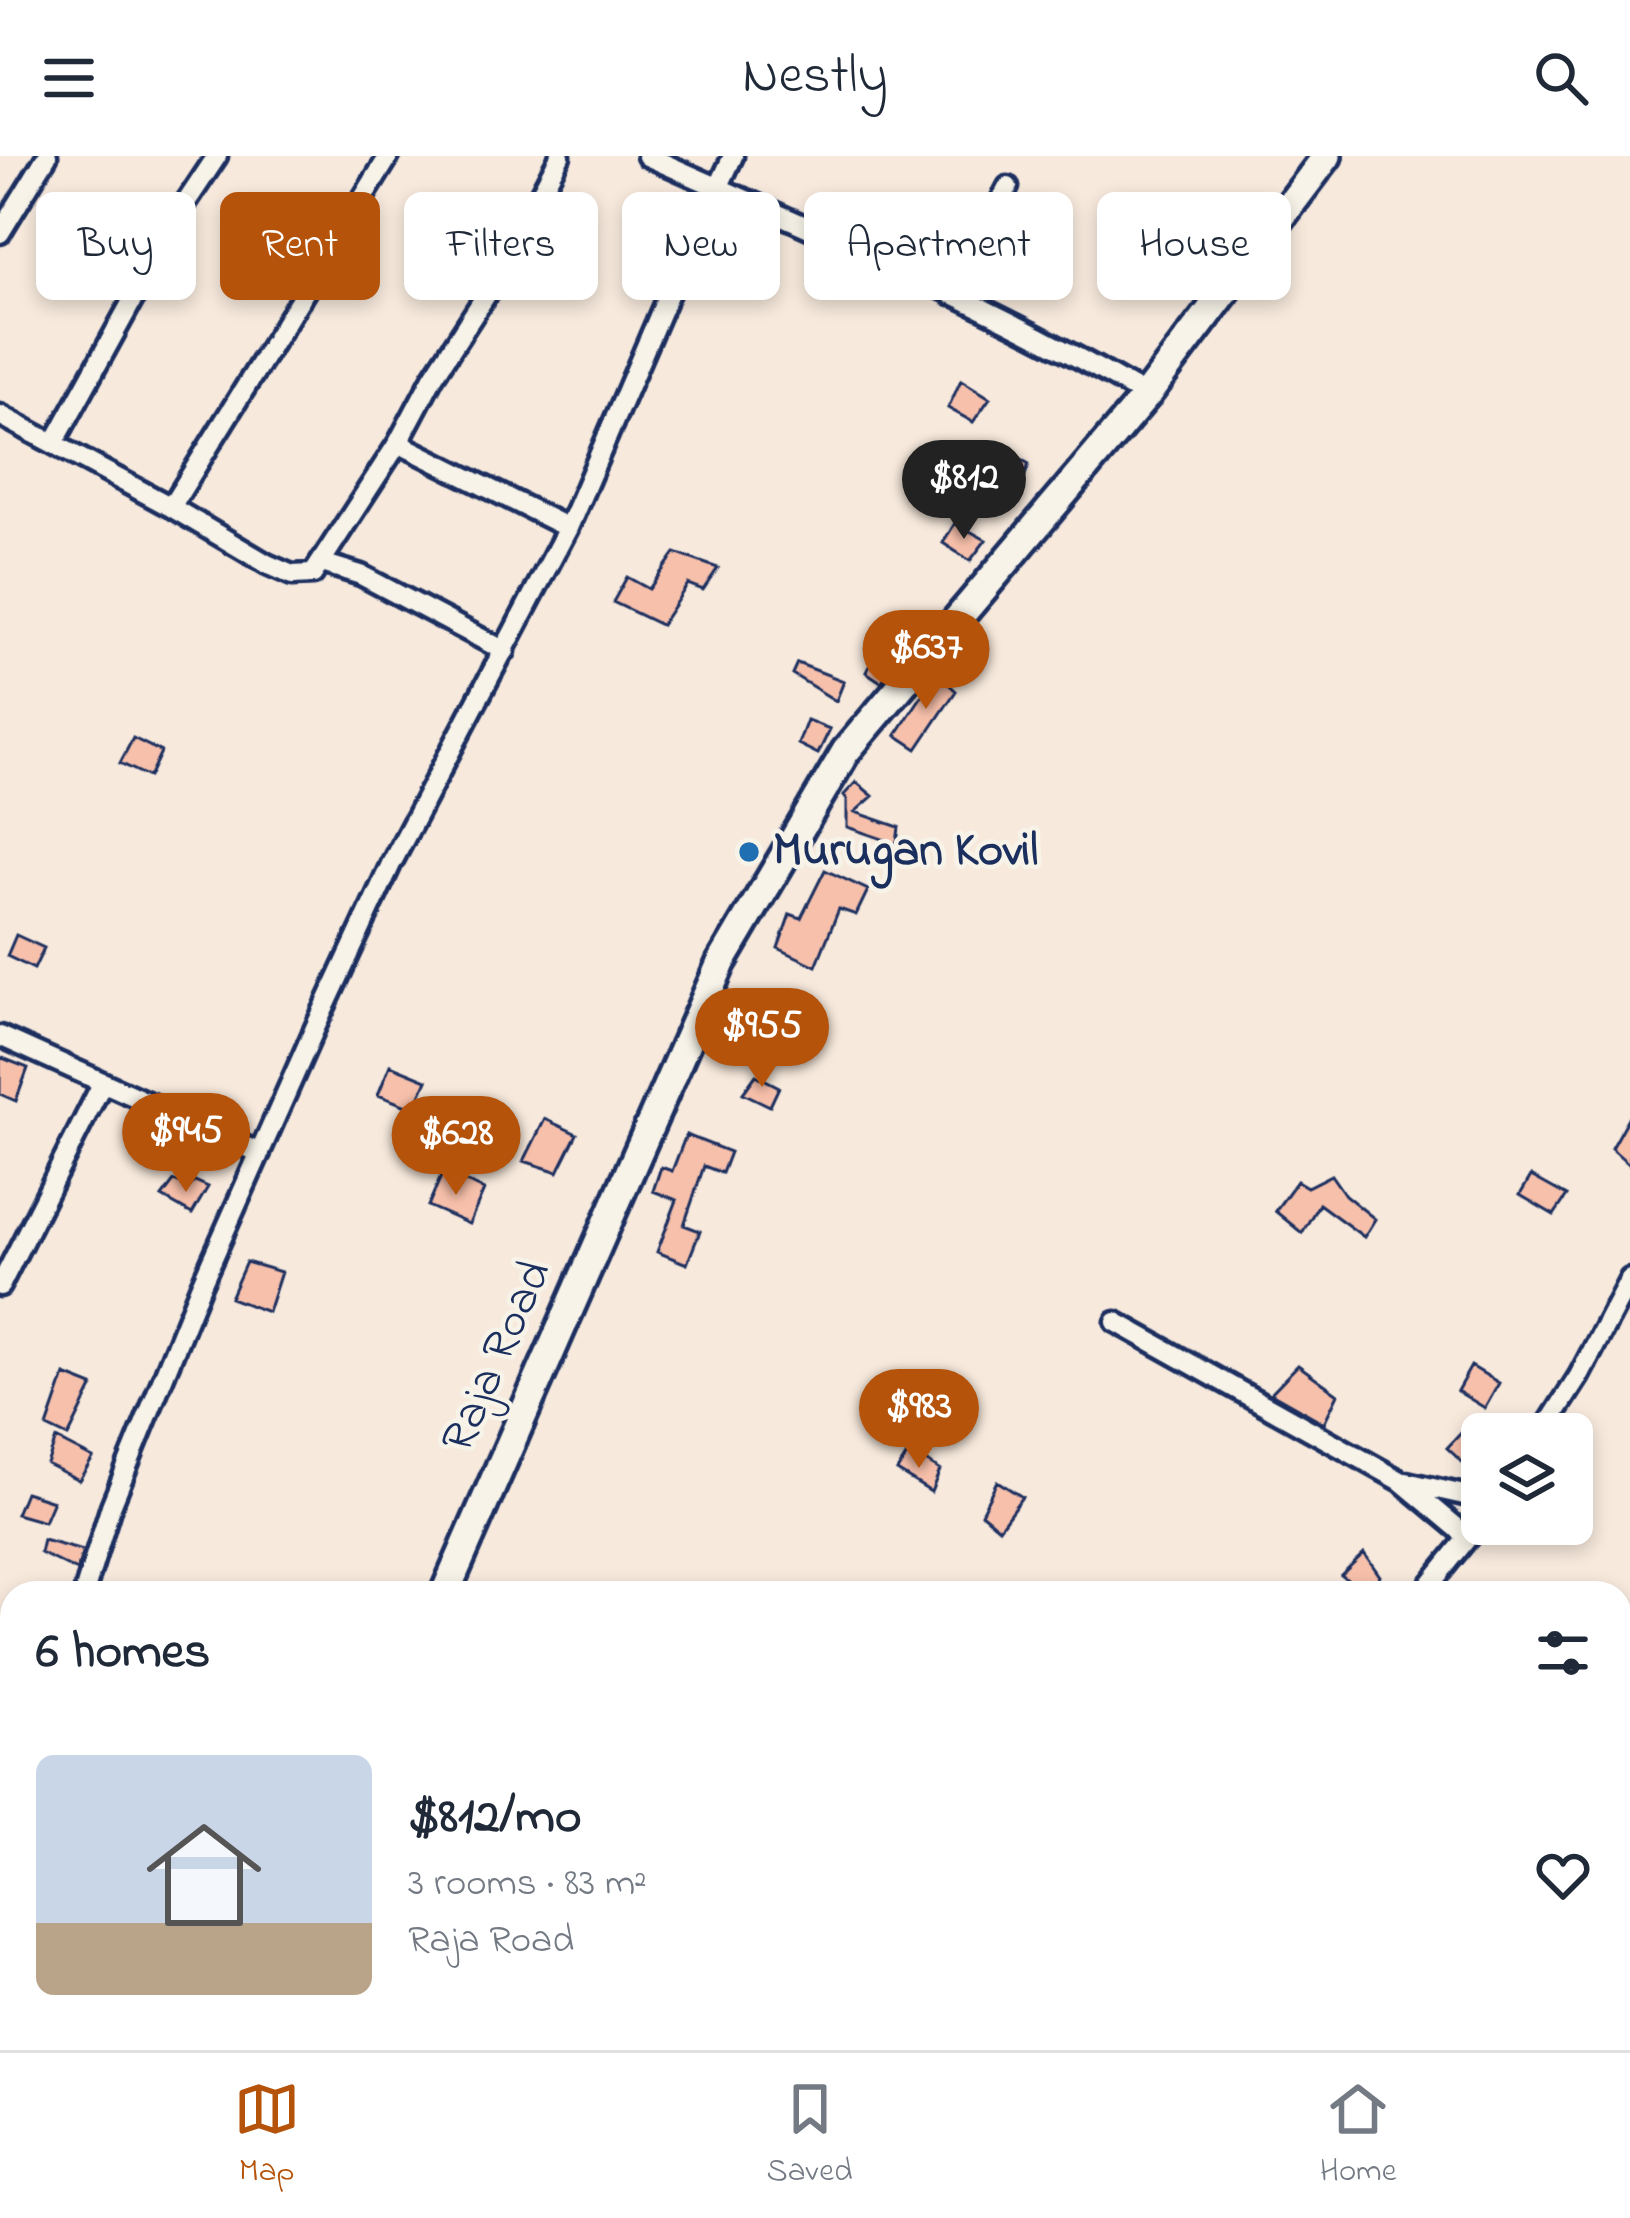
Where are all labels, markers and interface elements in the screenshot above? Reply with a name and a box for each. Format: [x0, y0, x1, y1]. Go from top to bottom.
text: Nestly [742, 39, 888, 117]
icon: menu [36, 45, 102, 111]
icon: search [1528, 45, 1594, 111]
chip: Buy [36, 192, 196, 300]
chip: Rent [220, 192, 380, 300]
chip: Filters [404, 192, 598, 300]
chip: New [622, 192, 780, 300]
chip: Apartment [804, 192, 1073, 300]
chip: House [1097, 192, 1291, 300]
pin: $812 [893, 440, 1035, 542]
text: $812 [929, 450, 999, 507]
pin: $637 [855, 610, 997, 712]
text: $637 [890, 620, 962, 677]
place label: Murugan Kovil [773, 817, 1038, 889]
marker: Murugan Kovil [736, 839, 762, 865]
pin: $955 [691, 988, 833, 1090]
text: $955 [722, 998, 802, 1055]
pin: $945 [115, 1093, 257, 1195]
pin: $628 [385, 1096, 527, 1198]
text: $945 [149, 1103, 223, 1160]
text: $628 [419, 1106, 493, 1163]
street label: Raja Road [424, 1249, 572, 1465]
pin: $983 [848, 1369, 990, 1471]
text: $983 [886, 1379, 952, 1436]
map controls [1461, 1413, 1593, 1545]
button: layers [1461, 1413, 1593, 1545]
text: 6 homes [36, 1616, 210, 1691]
icon: filters [1530, 1620, 1596, 1686]
text: $812/mo [408, 1781, 581, 1856]
icon: home [132, 1803, 276, 1947]
icon: heart [1530, 1842, 1596, 1908]
text: 3 rooms · 83 m² [408, 1856, 647, 1913]
text: Raja Road [408, 1913, 574, 1970]
tab: Map [234, 2076, 300, 2196]
tab: Saved [767, 2076, 853, 2196]
tab: Home [1320, 2076, 1396, 2196]

